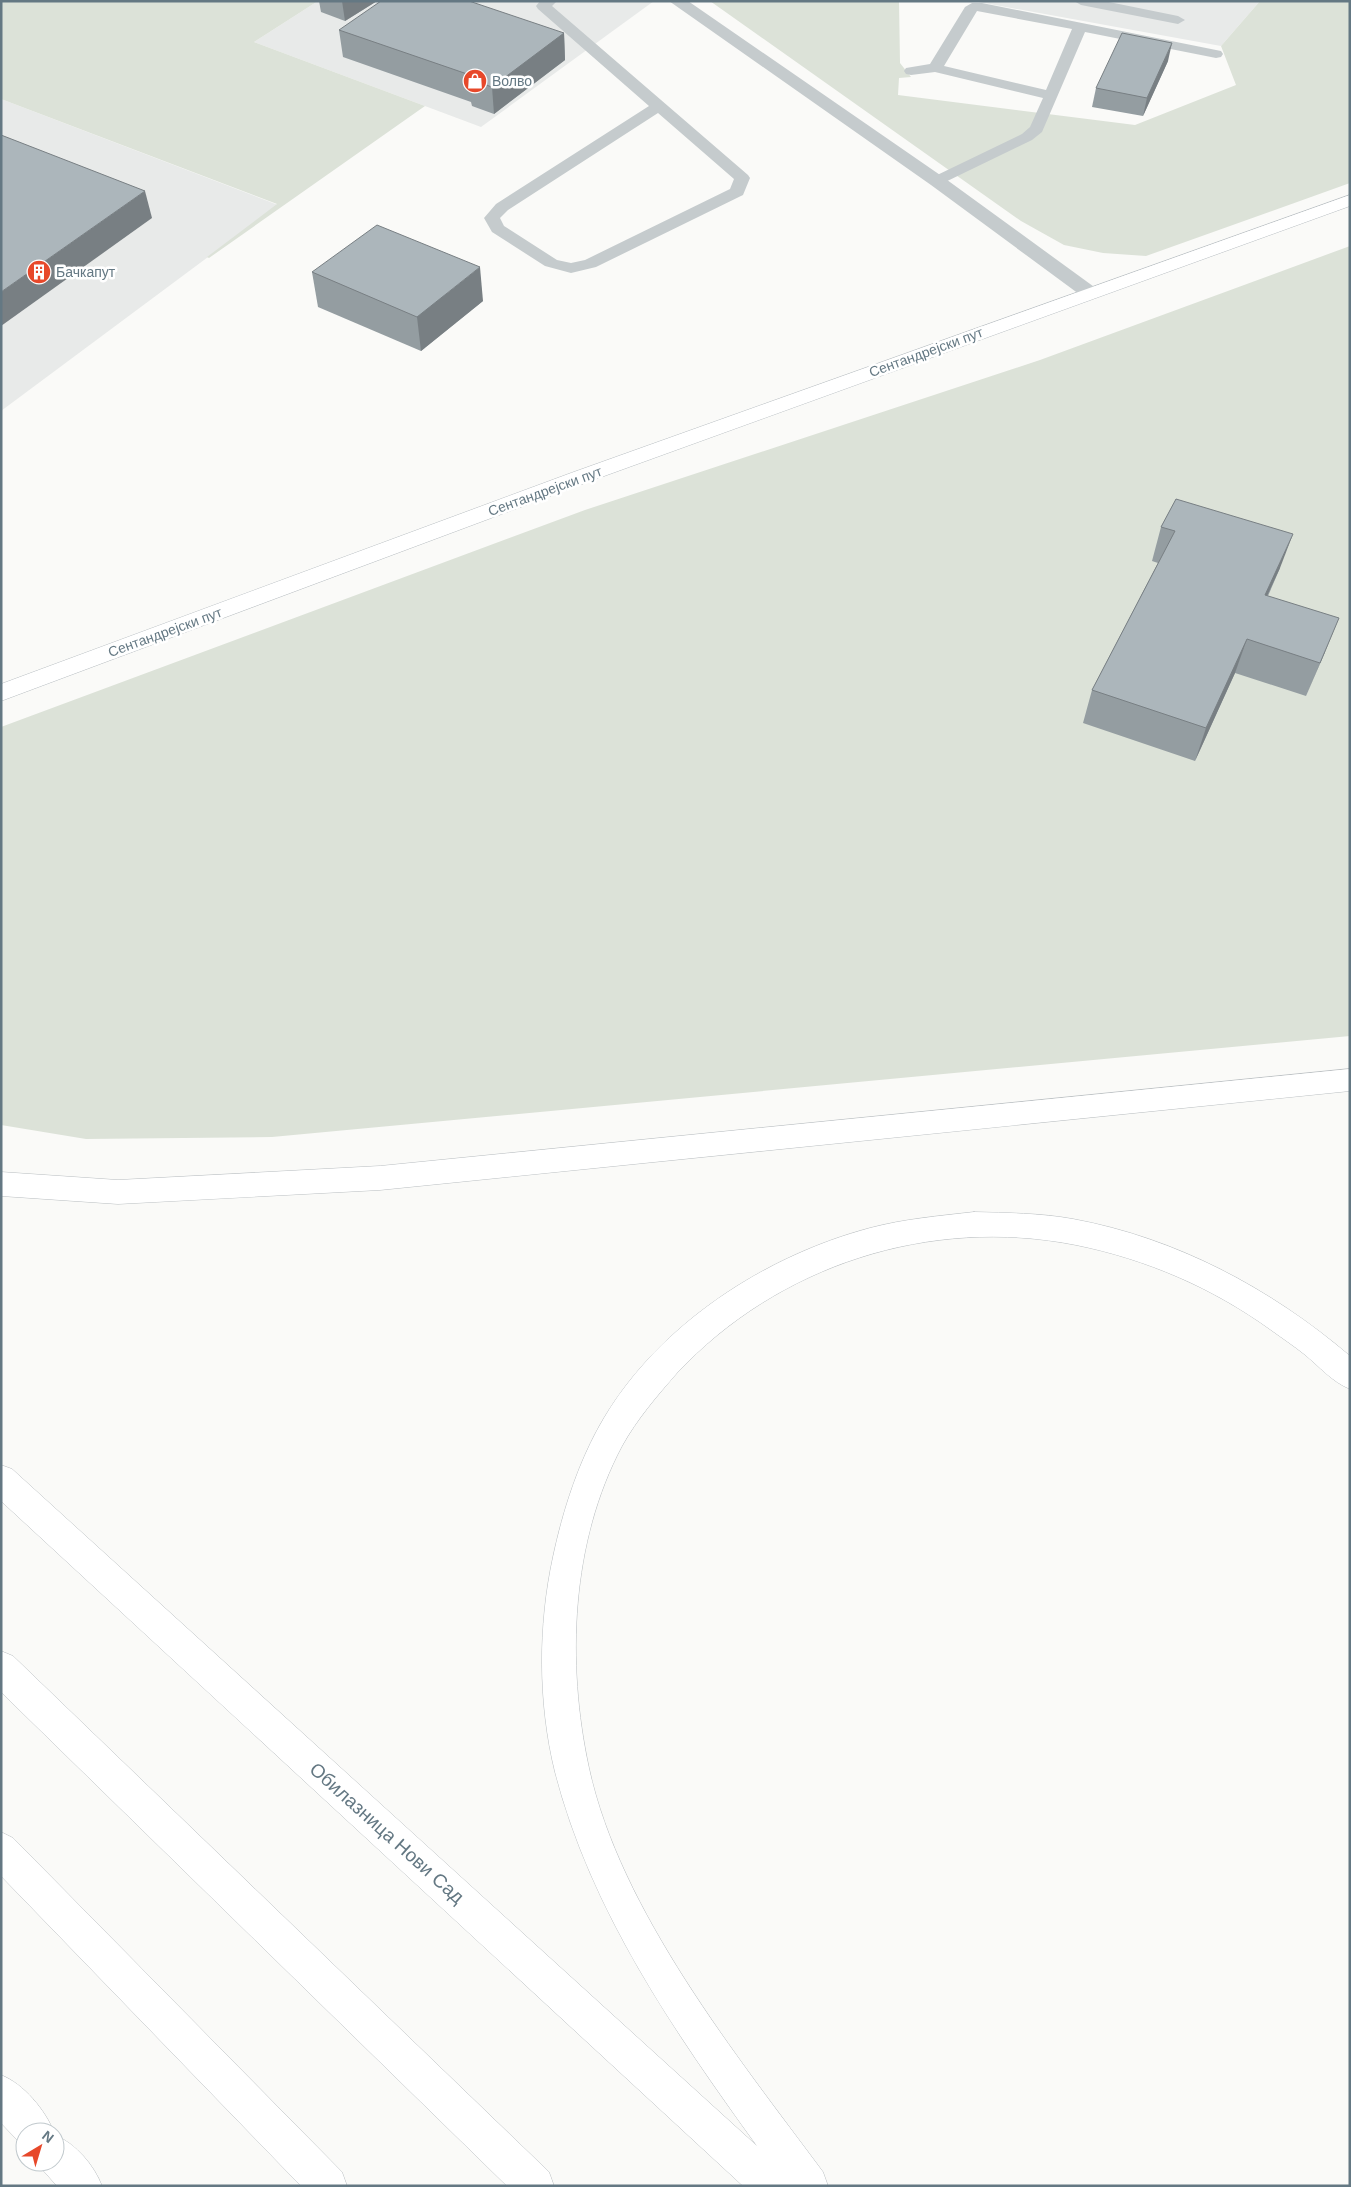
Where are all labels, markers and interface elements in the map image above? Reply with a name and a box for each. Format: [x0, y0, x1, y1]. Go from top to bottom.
shop icon: Волво [462, 68, 488, 94]
place label: Волво [492, 73, 532, 89]
building icon: Бачкапут [26, 259, 52, 285]
place label: Бачкапут [56, 264, 116, 280]
street label: Сентандрејски пут [867, 324, 986, 380]
street label: Сентандрејски пут [486, 463, 605, 519]
street label: Сентандрејски пут [106, 604, 225, 660]
street label: Обилазница Нови Сад [306, 1758, 468, 1908]
north arrow [15, 2122, 65, 2172]
text: N [39, 2127, 57, 2146]

